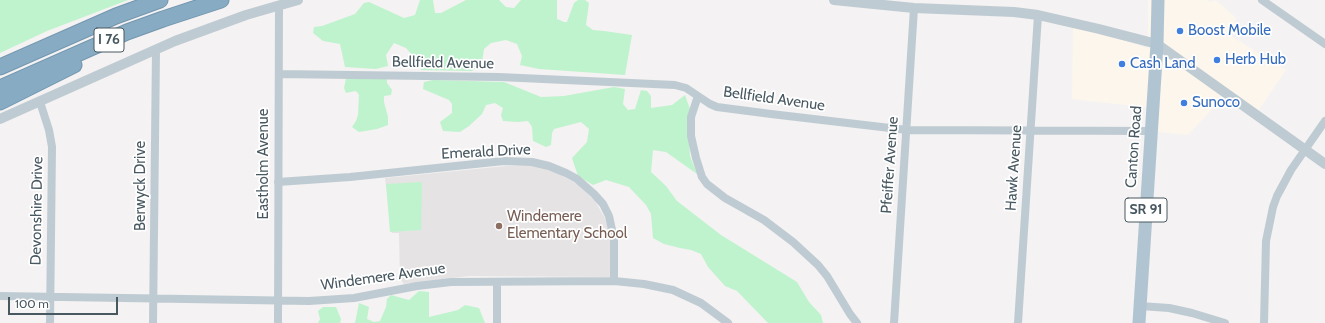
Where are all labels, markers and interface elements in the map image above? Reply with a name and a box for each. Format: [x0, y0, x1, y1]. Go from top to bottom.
place label: Boost Mobile [1188, 22, 1271, 40]
marker: Boost Mobile [1175, 26, 1185, 36]
road number: I 76 [94, 28, 124, 52]
place label: Herb Hub [1225, 51, 1286, 69]
street label: Bellfield Avenue [392, 53, 494, 73]
place label: Cash Land [1130, 55, 1196, 73]
marker: Herb Hub [1212, 55, 1222, 65]
marker: Cash Land [1117, 59, 1127, 69]
street label: Bellfield Avenue [722, 83, 826, 115]
place label: Sunoco [1192, 94, 1240, 112]
marker: Sunoco [1179, 98, 1189, 108]
street label: Canton Road [1122, 105, 1146, 189]
street label: Eastholm Avenue [255, 109, 273, 219]
street label: Pfeiffer Avenue [878, 116, 902, 214]
street label: Hawk Avenue [1002, 124, 1026, 212]
street label: Berwyck Drive [132, 141, 150, 231]
street label: Emerald Drive [441, 141, 531, 163]
street label: Devonshire Drive [27, 156, 47, 266]
road number: SR 91 [1125, 198, 1167, 222]
place label: Windemere Elementary School [507, 208, 627, 243]
marker: Windemere Elementary School [494, 221, 504, 231]
street label: Windemere Avenue [320, 259, 446, 295]
scale bar [10, 289, 120, 315]
text: 100 m [15, 296, 49, 311]

